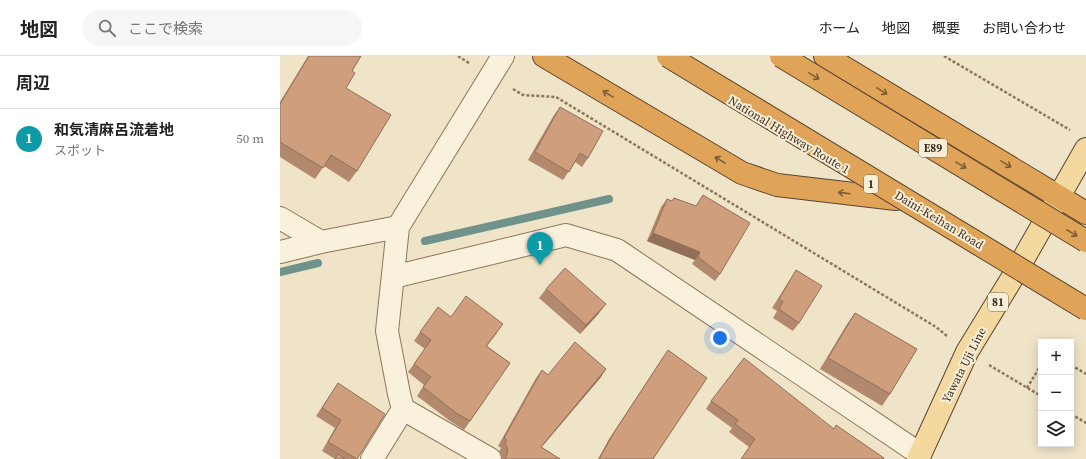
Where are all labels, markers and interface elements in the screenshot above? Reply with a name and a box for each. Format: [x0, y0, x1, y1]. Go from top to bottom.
search box [82, 10, 362, 46]
text: 地図 [20, 16, 58, 42]
icon: search [96, 17, 118, 39]
text: ここで検索 [128, 18, 203, 39]
text: ホーム [818, 18, 860, 38]
text: 地図 [882, 18, 910, 38]
text: 概要 [932, 18, 960, 38]
text: お問い合わせ [982, 18, 1066, 38]
text: 周辺 [16, 71, 50, 95]
one-way arrow [808, 73, 820, 81]
one-way arrow [876, 87, 888, 95]
one-way arrow [602, 89, 614, 97]
street label: National Highway Route 1 [726, 92, 852, 178]
text: 和気清麻呂流着地 [54, 119, 174, 140]
text: 1 [25, 130, 33, 147]
text: 50 m [236, 130, 264, 147]
road number: E89 [919, 139, 947, 157]
text: スポット [54, 142, 106, 159]
one-way arrow [714, 155, 726, 163]
one-way arrow [1000, 161, 1012, 169]
one-way arrow [955, 162, 967, 170]
road number: 1 [864, 175, 878, 193]
street label: Daini-Keihan Road [892, 187, 986, 253]
one-way arrow [837, 189, 850, 196]
one-way arrow [1066, 229, 1078, 237]
pin: 1 [527, 232, 553, 265]
road number: 81 [988, 293, 1008, 311]
street label: Yawata Uji Line [938, 325, 990, 405]
your location [710, 328, 730, 348]
map controls [1038, 339, 1074, 447]
button: + [1038, 339, 1074, 375]
button: − [1038, 375, 1074, 411]
button: layers [1038, 411, 1074, 447]

